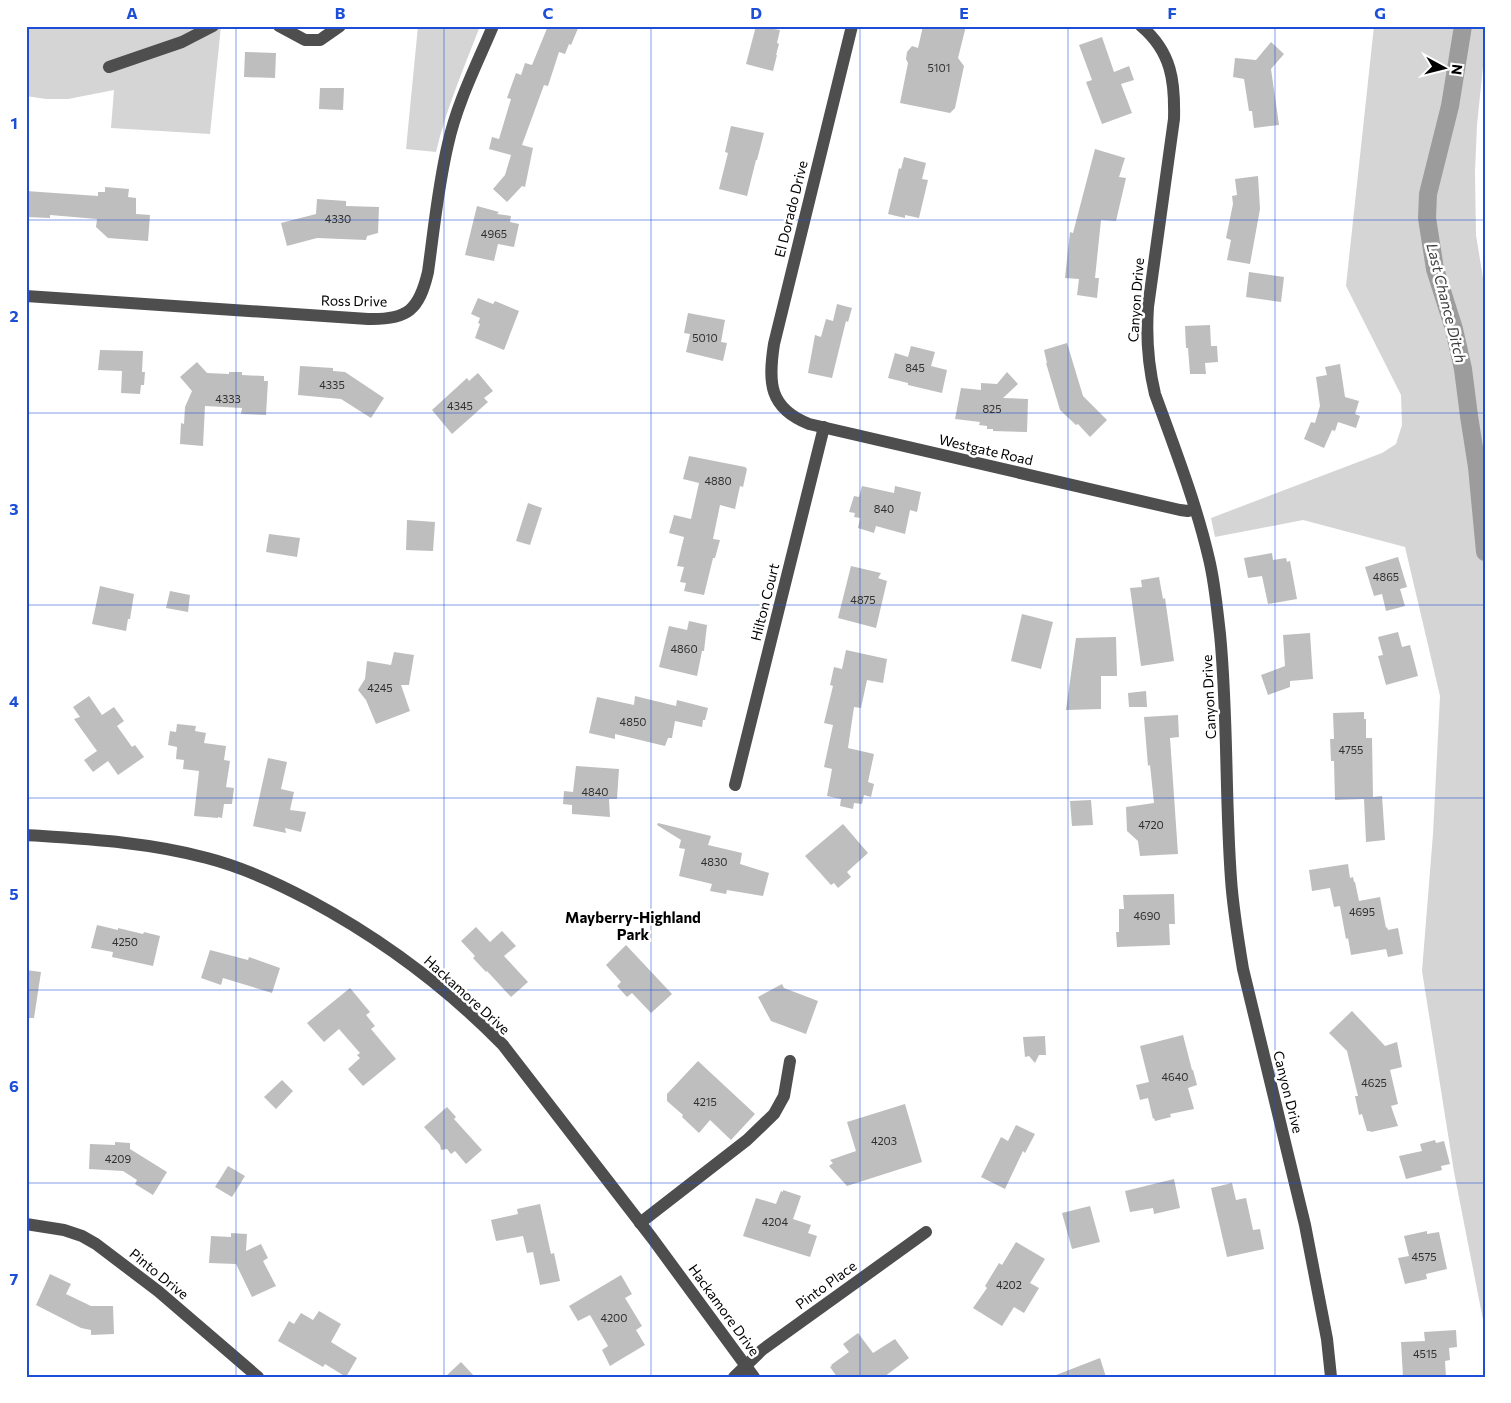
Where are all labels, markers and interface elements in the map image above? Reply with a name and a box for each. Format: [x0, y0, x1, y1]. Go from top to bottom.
text: A [126, 3, 138, 22]
text: B [335, 3, 346, 22]
text: C [543, 3, 554, 22]
text: D [750, 3, 762, 22]
text: E [959, 3, 969, 22]
text: F [1167, 3, 1177, 22]
text: G [1374, 3, 1386, 22]
north arrow [1418, 42, 1468, 92]
house number: 5101 [928, 61, 950, 74]
text: N [1448, 63, 1466, 76]
text: 1 [10, 113, 18, 132]
street label: El Dorado Drive [770, 159, 811, 259]
house number: 4330 [325, 212, 351, 225]
house number: 4965 [481, 227, 507, 240]
water label: Last Chance Ditch [1423, 241, 1471, 364]
street label: Canyon Drive [1124, 257, 1147, 343]
street label: Ross Drive [321, 291, 387, 310]
text: 2 [9, 306, 19, 325]
house number: 5010 [692, 331, 718, 344]
house number: 845 [905, 361, 925, 374]
house number: 4335 [319, 378, 345, 391]
house number: 4333 [215, 392, 241, 405]
house number: 4345 [447, 399, 473, 412]
house number: 825 [982, 402, 1002, 415]
street label: Westgate Road [937, 430, 1035, 469]
house number: 4880 [704, 474, 732, 487]
text: 3 [9, 499, 19, 518]
house number: 840 [874, 502, 894, 515]
street label: Hilton Court [747, 561, 782, 642]
house number: 4865 [1373, 570, 1399, 583]
house number: 4875 [850, 593, 876, 606]
house number: 4860 [670, 642, 698, 655]
street label: Canyon Drive [1198, 654, 1219, 740]
house number: 4245 [367, 681, 393, 694]
text: 4 [9, 691, 19, 710]
house number: 4850 [620, 715, 646, 728]
house number: 4755 [1339, 743, 1363, 756]
house number: 4840 [581, 785, 609, 798]
house number: 4720 [1138, 818, 1164, 831]
house number: 4830 [701, 855, 727, 868]
text: 5 [9, 884, 19, 903]
house number: 4695 [1349, 905, 1375, 918]
district label: Mayberry-Highland Park [565, 908, 701, 943]
house number: 4690 [1134, 909, 1161, 922]
house number: 4250 [112, 935, 138, 948]
street label: Hackamore Drive [421, 952, 514, 1038]
street label: Canyon Drive [1270, 1049, 1307, 1135]
house number: 4640 [1161, 1070, 1189, 1083]
text: 6 [9, 1076, 19, 1095]
house number: 4625 [1361, 1076, 1387, 1089]
house number: 4215 [693, 1095, 717, 1108]
house number: 4203 [871, 1134, 897, 1147]
house number: 4209 [105, 1152, 131, 1165]
house number: 4204 [762, 1215, 789, 1228]
street label: Pinto Drive [126, 1245, 192, 1303]
house number: 4575 [1411, 1250, 1437, 1263]
street label: Pinto Place [792, 1257, 859, 1312]
street label: Hackamore Drive [685, 1260, 763, 1359]
text: 7 [10, 1269, 19, 1288]
house number: 4202 [996, 1278, 1022, 1291]
house number: 4200 [601, 1311, 627, 1324]
house number: 4515 [1413, 1347, 1437, 1360]

